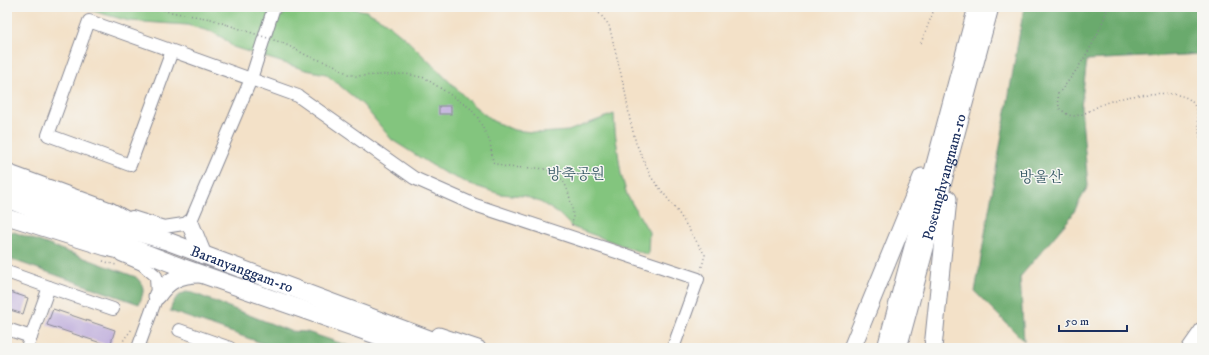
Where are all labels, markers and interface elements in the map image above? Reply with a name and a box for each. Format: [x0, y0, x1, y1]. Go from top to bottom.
street label: Poseunghyangnam-ro [918, 112, 971, 243]
park label: 방축공원 [547, 165, 605, 184]
park label: 방울산 [1019, 168, 1063, 187]
street label: Baranyanggam-ro [188, 242, 296, 297]
scale bar [1059, 307, 1127, 333]
text: 50 m [1065, 314, 1089, 329]

